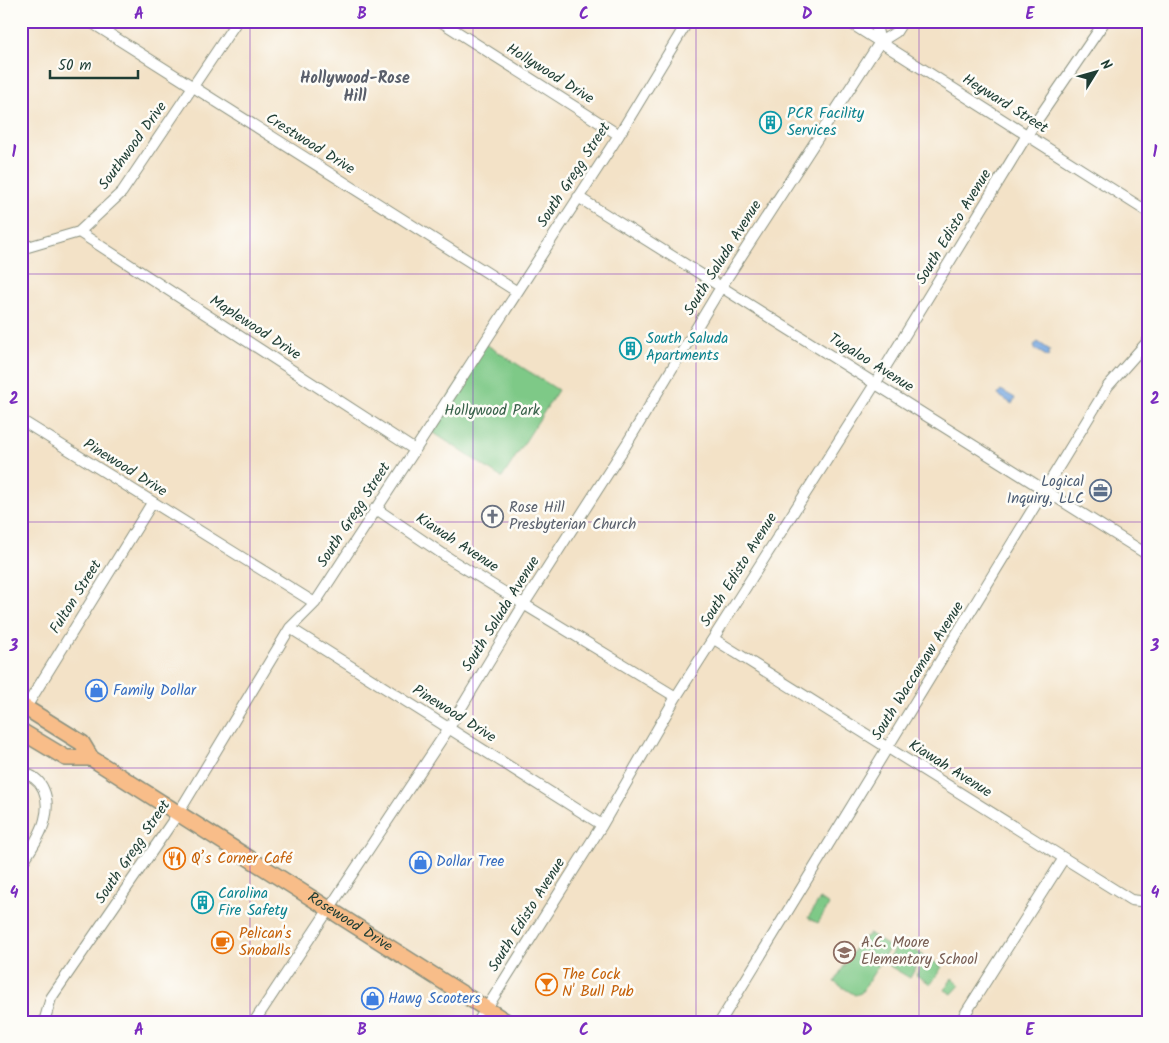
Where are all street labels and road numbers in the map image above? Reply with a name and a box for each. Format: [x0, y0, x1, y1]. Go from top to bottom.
street label: Hollywood Drive [501, 37, 599, 111]
street label: Heyward Street [957, 68, 1053, 140]
street label: Southwood Drive [93, 97, 174, 195]
street label: Crestwood Drive [261, 107, 360, 181]
street label: South Gregg Street [531, 118, 617, 232]
street label: South Edisto Avenue [910, 165, 998, 289]
street label: South Saluda Avenue [678, 195, 768, 321]
street label: Maplewood Drive [204, 289, 306, 367]
street label: Tugaloo Avenue [824, 327, 919, 399]
street label: Pinewood Drive [78, 433, 172, 503]
street label: South Gregg Street [311, 458, 397, 572]
street label: Kiawah Avenue [411, 507, 503, 579]
street label: South Edisto Avenue [694, 508, 784, 632]
street label: South Saluda Avenue [456, 551, 546, 677]
street label: Fulton Street [44, 555, 108, 639]
street label: South Waccamaw Avenue [865, 596, 971, 745]
street label: Pinewood Drive [407, 679, 501, 749]
street label: Kiawah Avenue [903, 734, 997, 804]
street label: South Gregg Street [89, 795, 177, 909]
street label: South Edisto Avenue [482, 853, 572, 977]
street label: Rosewood Drive [302, 886, 398, 959]

